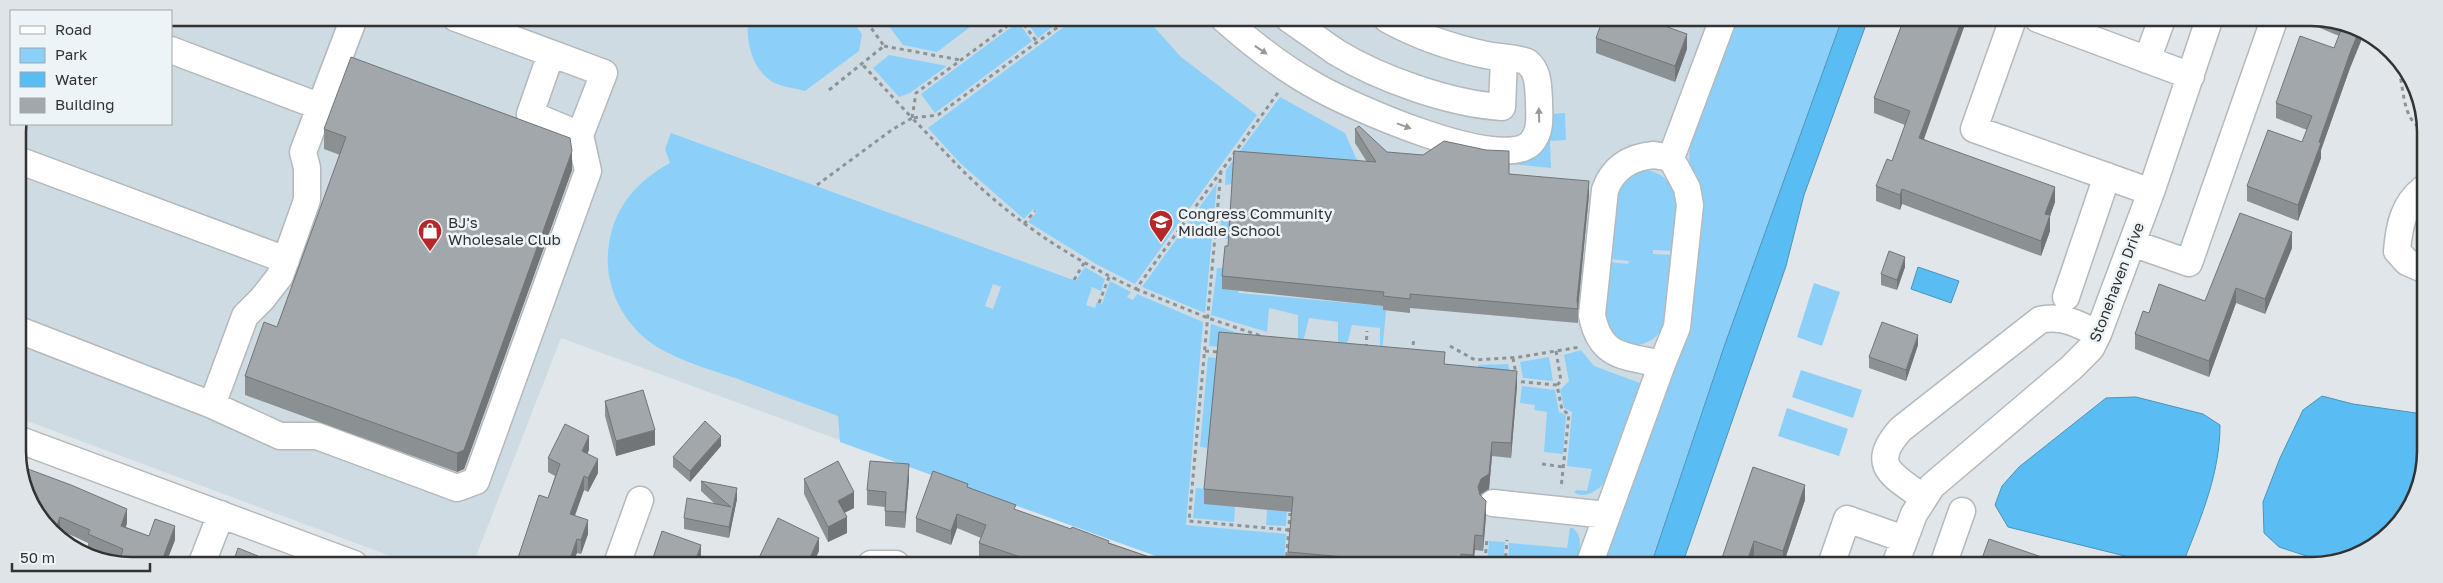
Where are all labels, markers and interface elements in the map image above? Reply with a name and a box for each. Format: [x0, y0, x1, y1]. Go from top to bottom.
legend [10, 10, 172, 125]
text: Road [55, 20, 92, 38]
text: Park [55, 45, 88, 63]
one-way arrow [1254, 45, 1268, 55]
text: Water [55, 70, 98, 88]
text: Building [55, 95, 115, 113]
one-way arrow [1535, 107, 1543, 123]
one-way arrow [1397, 122, 1412, 130]
place label: Congress Community Middle School [1178, 204, 1333, 239]
school or university icon: Congress Community Middle School [1148, 209, 1174, 243]
place label: BJ's Wholesale Club [448, 213, 561, 248]
shop icon: BJ's Wholesale Club [417, 218, 443, 252]
street label: Stonehaven Drive [2085, 219, 2147, 344]
scale bar [12, 540, 150, 572]
text: 50 m [20, 548, 55, 566]

